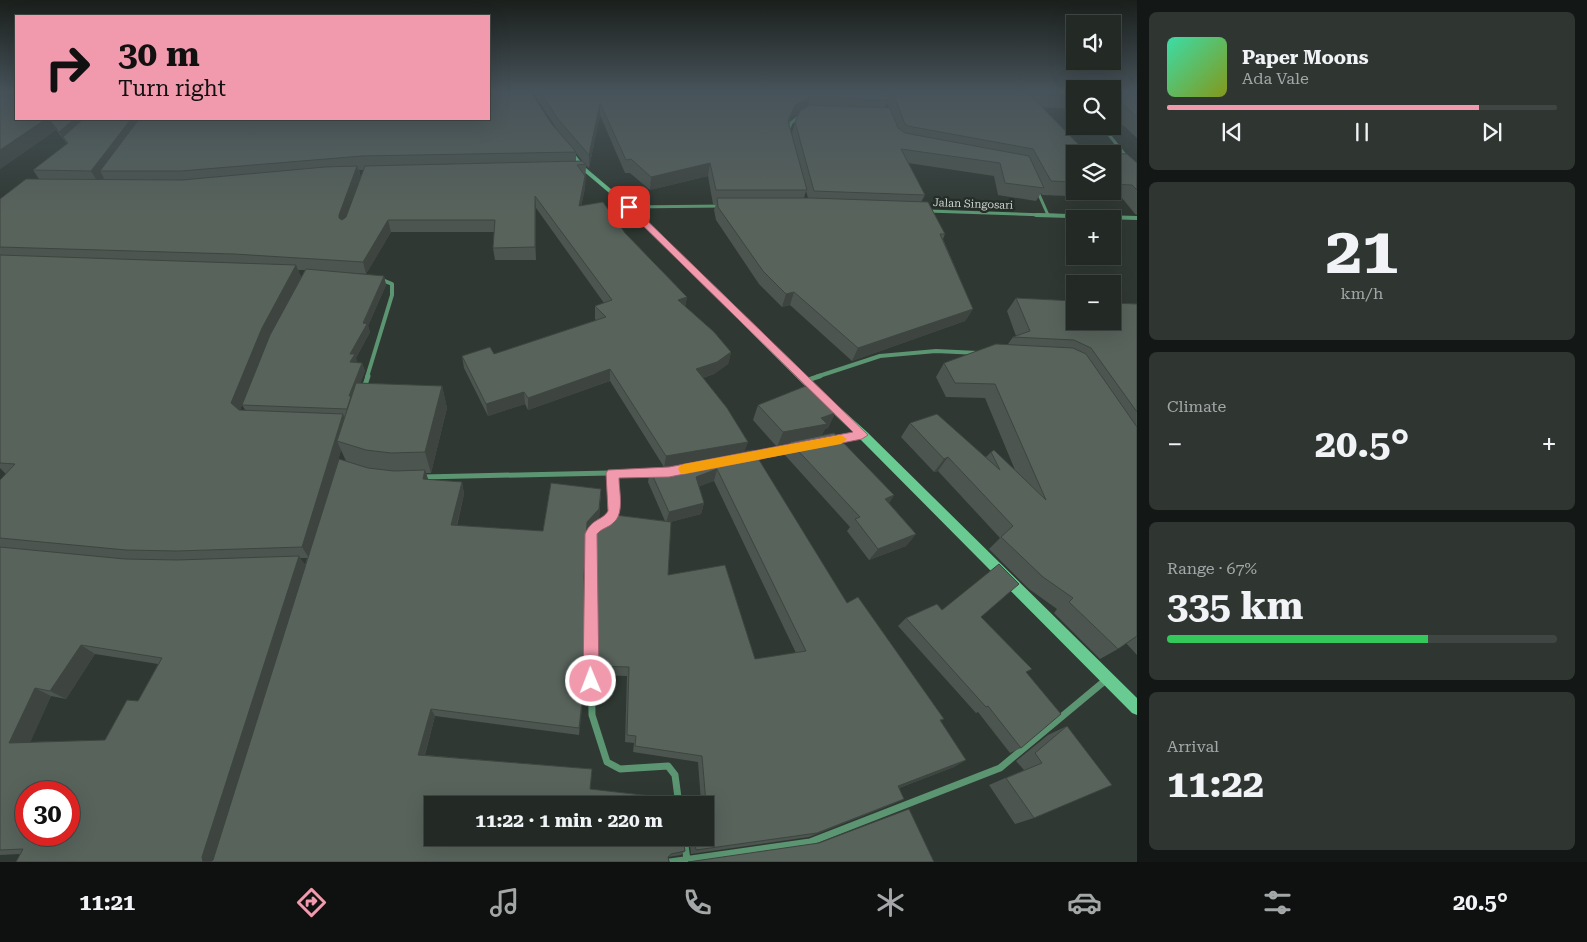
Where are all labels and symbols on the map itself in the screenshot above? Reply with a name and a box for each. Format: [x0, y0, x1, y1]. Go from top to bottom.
pin [608, 186, 650, 228]
street label: Jalan Singosari [933, 196, 1014, 212]
position arrow [564, 654, 616, 706]
speed limit sign: 30 [15, 781, 80, 846]

